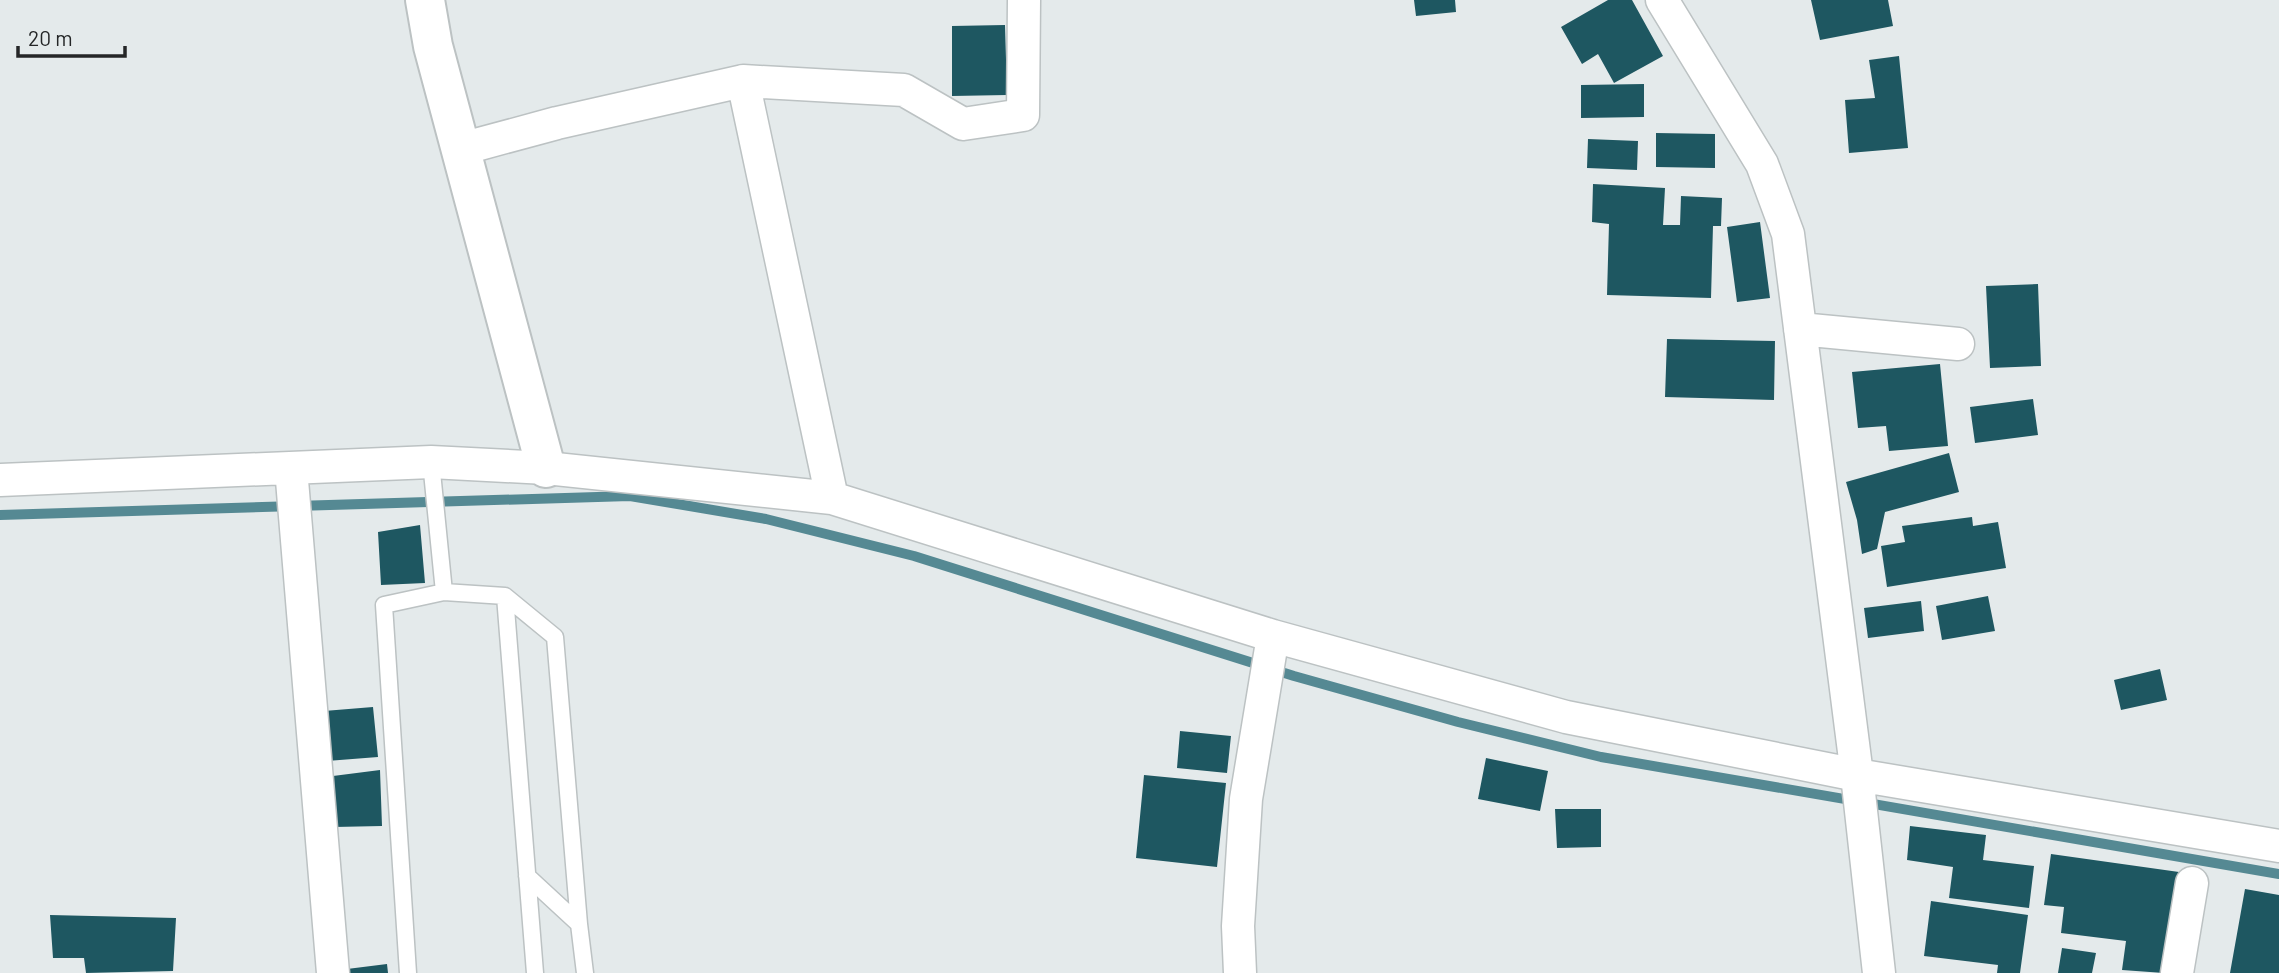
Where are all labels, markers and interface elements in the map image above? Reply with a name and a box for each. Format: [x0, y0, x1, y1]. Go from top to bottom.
scale bar [18, 14, 124, 58]
text: 20 m [28, 25, 73, 50]

